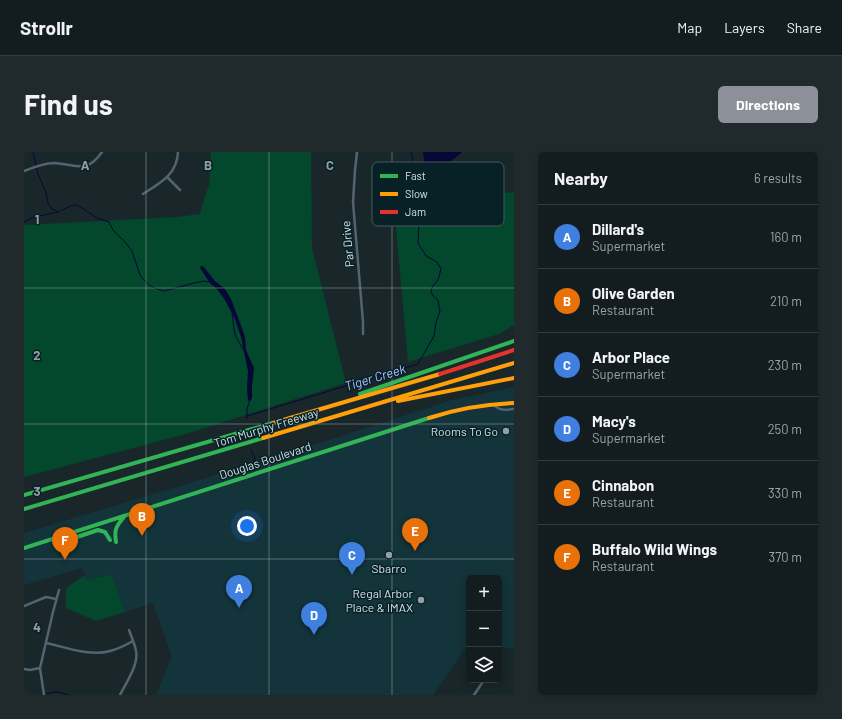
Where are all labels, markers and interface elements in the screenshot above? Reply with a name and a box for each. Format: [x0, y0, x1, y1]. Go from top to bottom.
text: Strollr [20, 16, 73, 39]
text: Map [677, 19, 702, 36]
text: Layers [724, 19, 765, 36]
text: Share [787, 19, 822, 36]
button: Directions [718, 86, 818, 123]
text: Find us [24, 87, 113, 121]
text: A [81, 157, 90, 173]
text: B [204, 157, 212, 173]
text: C [326, 157, 334, 173]
legend [372, 162, 504, 226]
text: Nearby [554, 168, 608, 188]
text: Fast [405, 169, 426, 182]
text: 6 results [754, 170, 802, 186]
text: Slow [405, 187, 428, 200]
text: Jam [405, 205, 426, 218]
text: 1 [35, 211, 39, 227]
street label: Par Drive [338, 220, 356, 268]
text: Dillard's [592, 220, 644, 238]
text: A [563, 229, 571, 245]
text: 160 m [770, 229, 802, 245]
text: Supermarket [592, 238, 665, 254]
text: Olive Garden [592, 284, 675, 302]
text: B [563, 293, 571, 309]
text: 210 m [770, 293, 802, 309]
text: Restaurant [592, 302, 654, 318]
text: 2 [33, 347, 41, 363]
text: Arbor Place [592, 348, 670, 366]
text: C [563, 357, 571, 373]
text: 230 m [768, 357, 802, 373]
water label: Tiger Creek [343, 360, 408, 394]
text: Supermarket [592, 366, 665, 382]
street label: Tom Murphy Freeway [212, 404, 321, 450]
text: Macy's [592, 412, 636, 430]
text: D [563, 421, 571, 437]
text: 250 m [768, 421, 802, 437]
place label: Rooms To Go [431, 424, 498, 438]
marker: Rooms To Go [501, 426, 511, 436]
text: Supermarket [592, 430, 665, 446]
street label: Douglas Boulevard [217, 439, 313, 481]
text: Cinnabon [592, 476, 654, 494]
text: 3 [33, 483, 41, 499]
text: E [563, 485, 571, 501]
text: 330 m [768, 485, 802, 501]
text: Restaurant [592, 494, 654, 510]
pin: B [129, 503, 155, 536]
your location [237, 516, 257, 536]
pin: E [402, 518, 428, 551]
pin: F [52, 527, 78, 560]
text: Buffalo Wild Wings [592, 540, 717, 558]
pin: C [339, 542, 365, 575]
text: F [563, 549, 571, 565]
text: 370 m [768, 549, 802, 565]
marker: Sbarro [384, 550, 394, 560]
text: Restaurant [592, 558, 654, 574]
place label: Sbarro [372, 561, 406, 575]
pin: A [226, 575, 252, 608]
map controls [466, 575, 502, 683]
button: + [466, 575, 502, 611]
place label: Regal Arbor Place & IMAX [346, 586, 414, 614]
marker: Regal Arbor Place & IMAX [416, 595, 426, 605]
pin: D [301, 602, 327, 635]
button: − [466, 611, 502, 647]
text: 4 [33, 619, 41, 635]
button: layers [466, 647, 502, 683]

